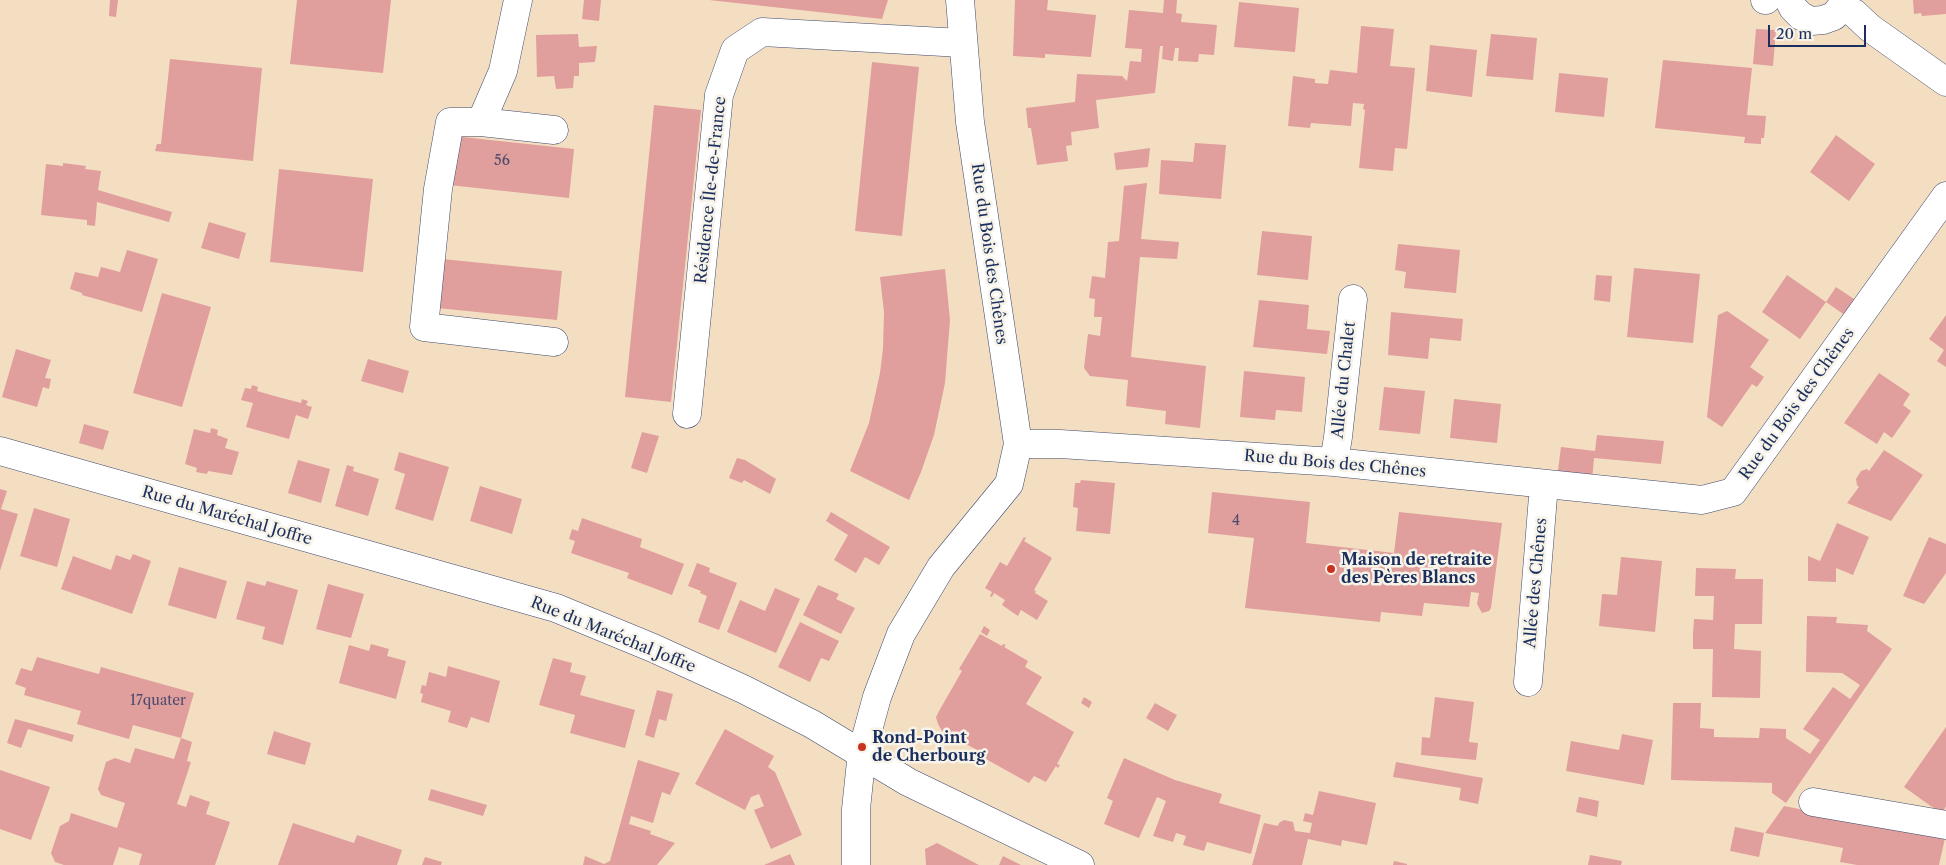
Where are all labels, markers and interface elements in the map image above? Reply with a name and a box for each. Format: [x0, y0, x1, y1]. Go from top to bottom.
scale bar [1771, 15, 1868, 47]
text: 20 m [1776, 24, 1812, 43]
street label: Résidence Île-de-France [692, 95, 730, 285]
house number: 56 [494, 153, 510, 169]
street label: Rue du Bois des Chênes [967, 162, 1011, 346]
street label: Allée du Chalet [1328, 321, 1360, 439]
street label: Rue du Bois des Chênes [1735, 324, 1859, 484]
street label: Rue du Bois des Chênes [1243, 446, 1427, 482]
street label: Rue du Maréchal Joffre [140, 482, 314, 550]
house number: 4 [1232, 513, 1240, 529]
street label: Allée des Chênes [1521, 517, 1551, 649]
place label: Maison de retraite des Pères Blancs [1341, 550, 1492, 588]
marker: Maison de retraite des Pères Blancs [1325, 563, 1337, 575]
street label: Rue du Maréchal Joffre [528, 593, 698, 677]
house number: 17quater [130, 693, 186, 709]
place label: Rond-Point de Cherbourg [872, 728, 986, 766]
marker: Rond-Point de Cherbourg [856, 741, 868, 753]

